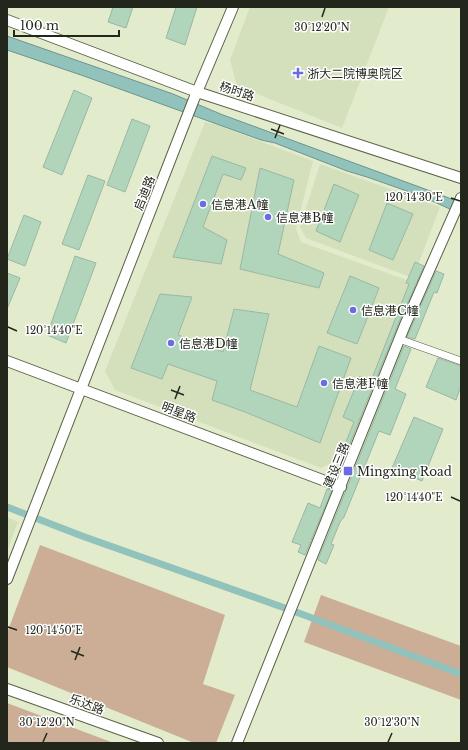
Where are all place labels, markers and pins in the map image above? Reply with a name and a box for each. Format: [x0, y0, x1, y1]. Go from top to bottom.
place label: 浙大二院博奥院区 [307, 66, 403, 81]
marker: 浙大二院博奥院区 [292, 67, 304, 79]
place label: 信息港A幢 [211, 197, 268, 212]
marker: 信息港A幢 [198, 199, 208, 209]
place label: 信息港B幢 [276, 210, 333, 225]
marker: 信息港B幢 [263, 212, 273, 222]
place label: 信息港C幢 [361, 303, 419, 318]
marker: 信息港C幢 [348, 305, 358, 315]
place label: 信息港D幢 [179, 336, 238, 351]
marker: 信息港D幢 [166, 338, 176, 348]
place label: 信息港F幢 [332, 376, 388, 391]
marker: 信息港F幢 [319, 378, 329, 388]
place label: Mingxing Road [357, 464, 452, 479]
marker: Mingxing Road [342, 465, 354, 477]

